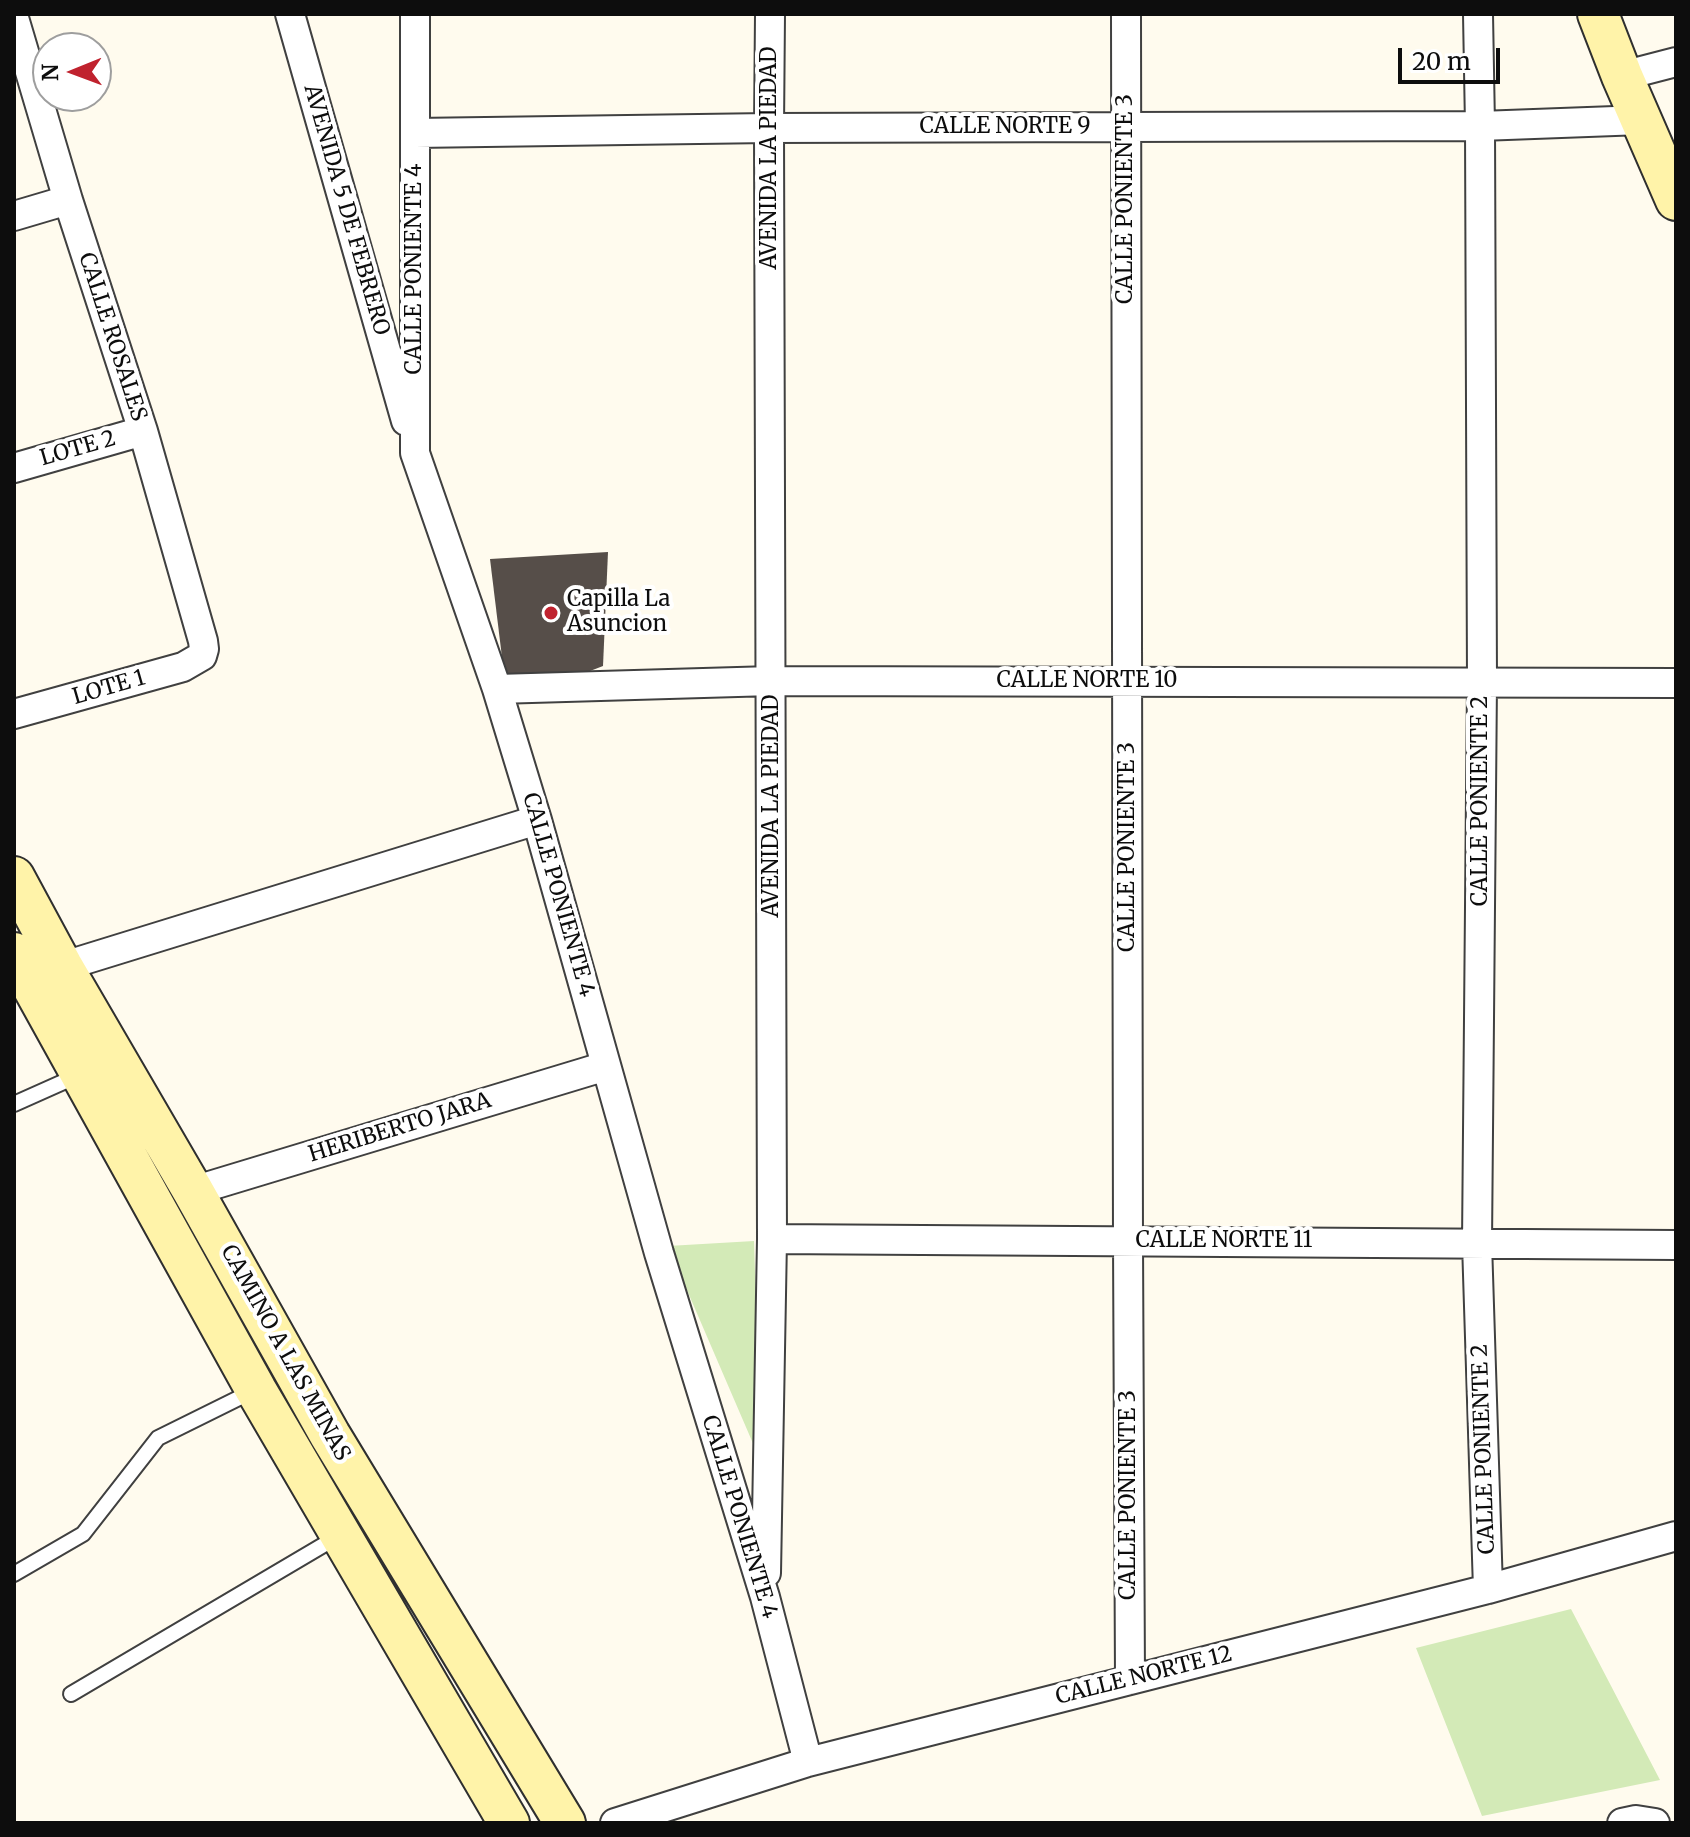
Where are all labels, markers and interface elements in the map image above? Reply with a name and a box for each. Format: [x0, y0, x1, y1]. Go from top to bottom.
north arrow [32, 32, 112, 112]
scale bar [1402, 32, 1504, 82]
street label: AVENIDA LA PIEDAD [757, 46, 783, 270]
text: 20 m [1412, 46, 1471, 77]
text: N [36, 63, 64, 81]
street label: AVENIDA 5 DE FEBRERO [298, 82, 394, 338]
street label: CALLE PONIENTE 3 [1113, 94, 1139, 304]
street label: CALLE NORTE 9 [919, 114, 1091, 140]
street label: CALLE PONIENTE 4 [402, 163, 428, 375]
street label: CALLE ROSALES [72, 249, 152, 425]
street label: LOTE 2 [37, 426, 119, 472]
place label: Capilla La Asuncion [567, 587, 670, 638]
marker: Capilla La Asuncion [542, 604, 560, 622]
street label: LOTE 1 [70, 665, 148, 711]
street label: CALLE NORTE 10 [996, 668, 1178, 694]
street label: AVENIDA LA PIEDAD [759, 694, 785, 918]
street label: CALLE PONIENTE 2 [1468, 696, 1494, 906]
street label: CALLE PONIENTE 3 [1115, 742, 1141, 952]
street label: CALLE PONIENTE 4 [516, 790, 600, 1000]
street label: HERIBERTO JARA [306, 1088, 494, 1168]
street label: CALLE NORTE 11 [1135, 1228, 1313, 1254]
street label: CAMINO A LAS MINAS [215, 1240, 355, 1466]
street label: CALLE PONIENTE 2 [1467, 1343, 1501, 1555]
street label: CALLE PONIENTE 3 [1116, 1390, 1142, 1600]
street label: CALLE PONIENTE 4 [696, 1412, 782, 1622]
street label: CALLE NORTE 12 [1053, 1641, 1235, 1711]

